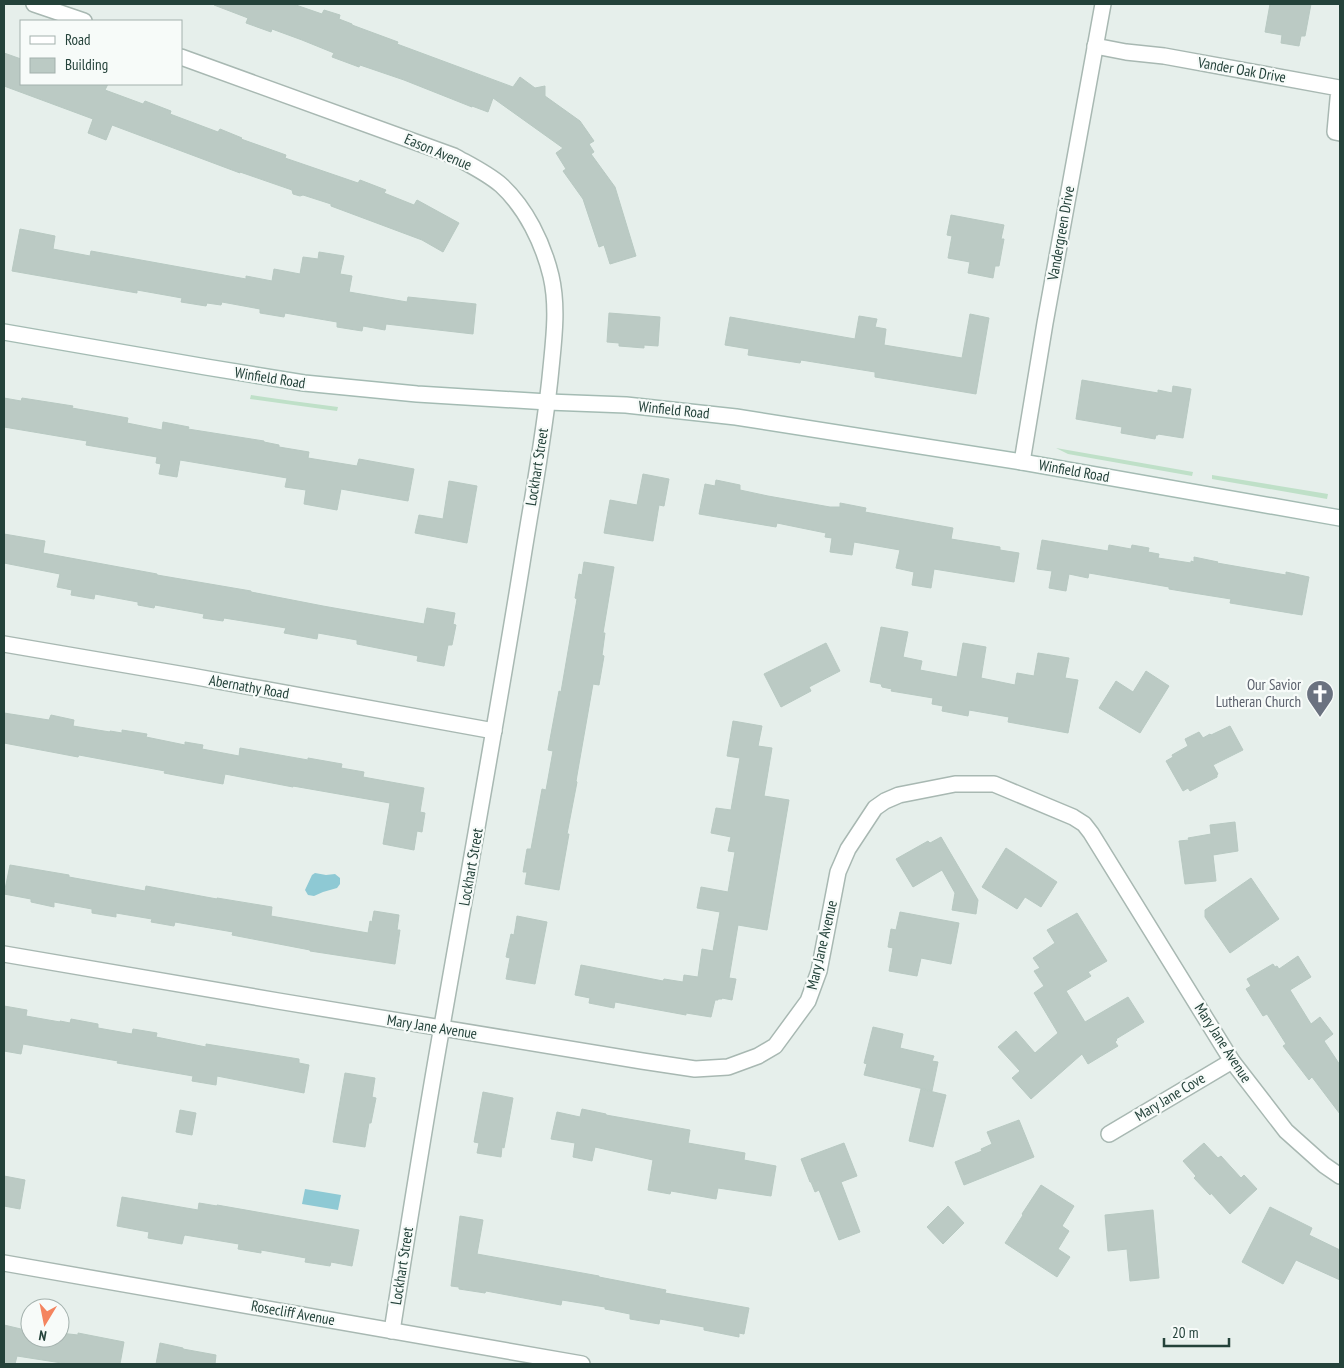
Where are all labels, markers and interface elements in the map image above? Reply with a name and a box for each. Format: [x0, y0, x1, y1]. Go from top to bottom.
legend [20, 20, 182, 85]
text: Road [65, 30, 91, 49]
street label: Vander Oak Drive [1196, 52, 1288, 87]
text: Building [65, 55, 108, 74]
street label: Eason Avenue [402, 129, 475, 174]
street label: Vandergreen Drive [1043, 184, 1078, 283]
street label: Winfield Road [233, 363, 307, 392]
street label: Winfield Road [638, 396, 711, 423]
street label: Lockhart Street [521, 427, 552, 507]
street label: Winfield Road [1037, 455, 1111, 486]
street label: Abernathy Road [207, 670, 291, 703]
place label: Our Savior Lutheran Church [1216, 675, 1302, 711]
church icon: Our Savior Lutheran Church [1305, 679, 1335, 718]
street label: Lockhart Street [454, 827, 487, 907]
street label: Mary Jane Avenue [802, 898, 841, 991]
street label: Mary Jane Avenue [1191, 999, 1256, 1086]
street label: Mary Jane Avenue [386, 1010, 479, 1043]
street label: Mary Jane Cove [1131, 1068, 1208, 1125]
street label: Lockhart Street [386, 1226, 417, 1306]
street label: Rosecliff Avenue [250, 1296, 336, 1329]
north arrow [20, 1298, 70, 1348]
scale bar [1164, 1316, 1229, 1348]
text: 20 m [1172, 1323, 1198, 1342]
text: N [37, 1326, 48, 1345]

